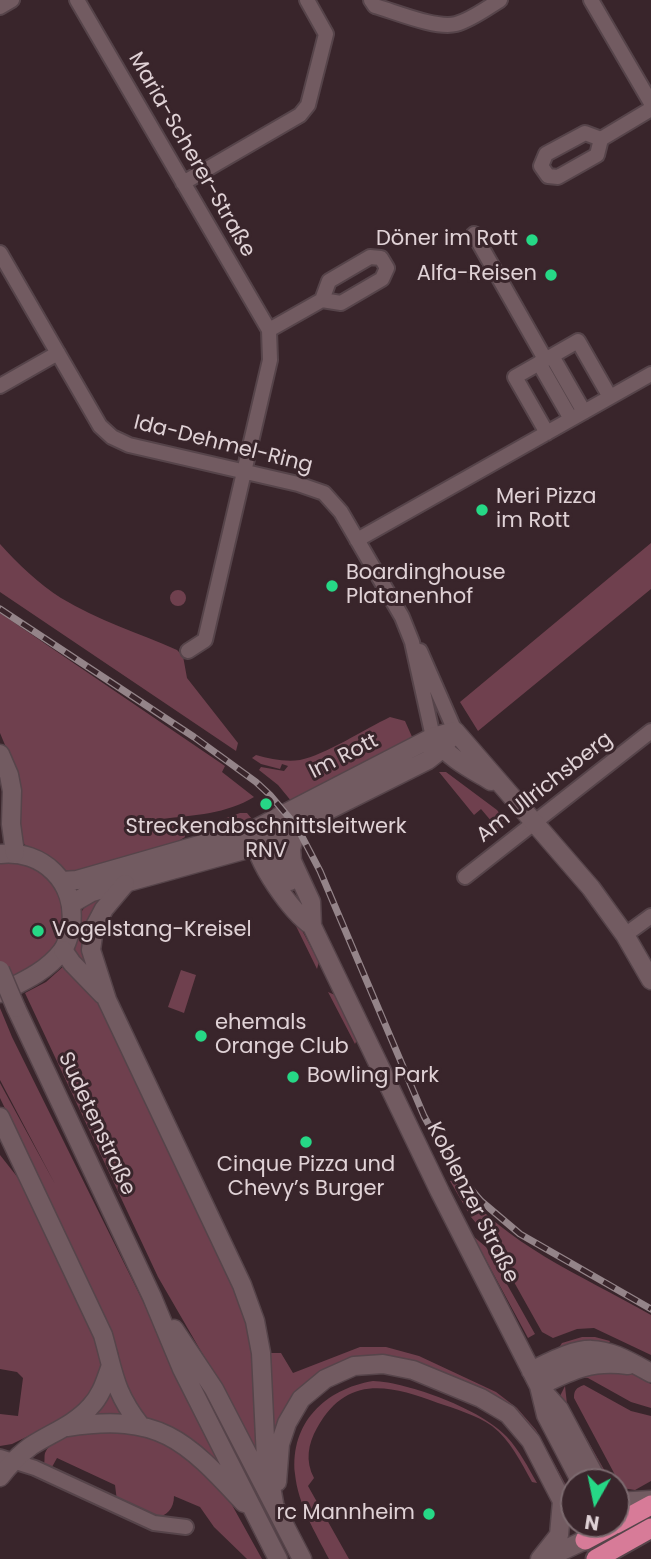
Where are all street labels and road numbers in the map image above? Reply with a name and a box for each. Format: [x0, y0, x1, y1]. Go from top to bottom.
street label: Maria-Scherer-Straße [122, 48, 260, 262]
street label: Ida-Dehmel-Ring [131, 411, 315, 479]
street label: Am Ullrichsberg [472, 727, 618, 849]
street label: Im Rott [305, 729, 383, 785]
street label: Sudetenstraße [52, 1048, 140, 1200]
street label: Koblenzer Straße [421, 1118, 523, 1288]

